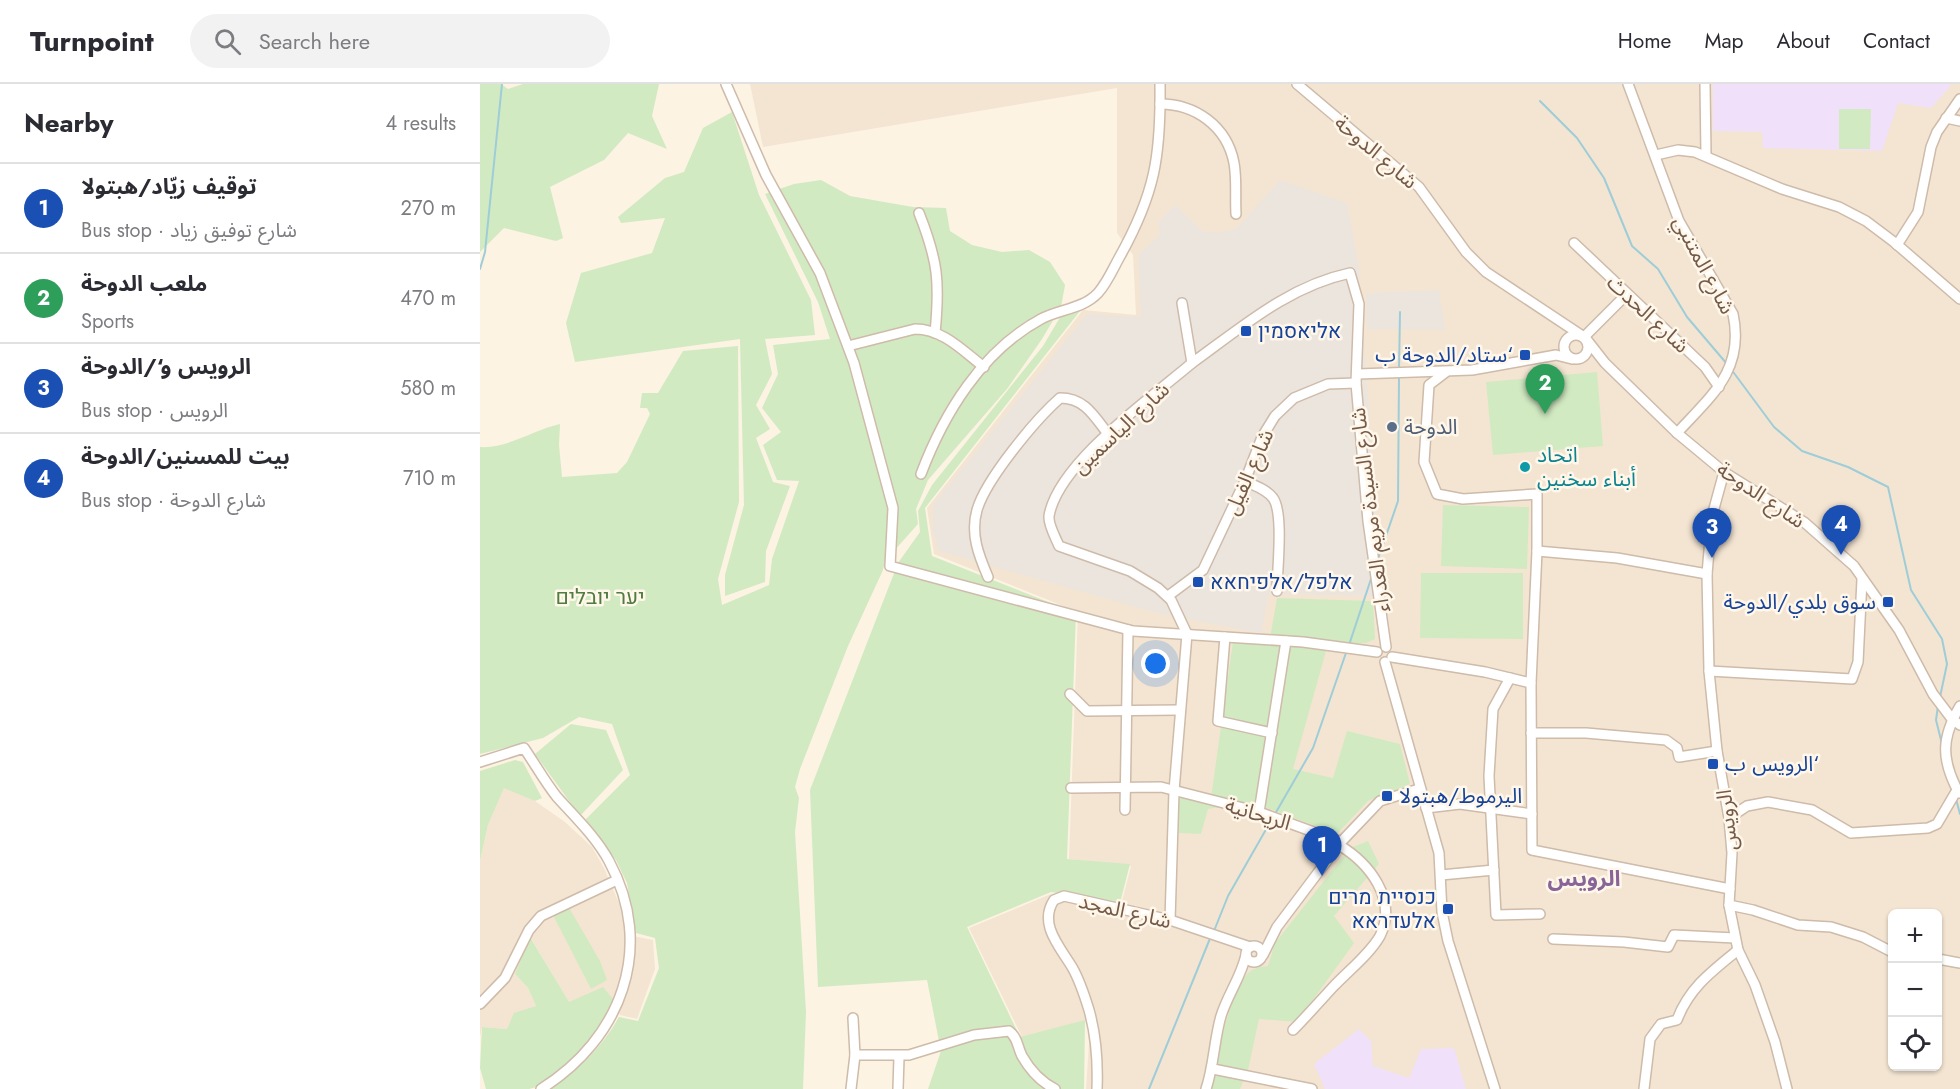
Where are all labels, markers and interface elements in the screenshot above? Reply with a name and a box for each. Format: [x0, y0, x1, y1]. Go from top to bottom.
search box [190, 14, 610, 68]
text: Turnpoint [30, 21, 154, 62]
icon: search [211, 25, 244, 58]
text: Search here [259, 25, 370, 57]
text: Home [1618, 26, 1671, 56]
text: Map [1704, 26, 1744, 56]
text: About [1777, 26, 1830, 56]
text: Contact [1863, 26, 1930, 56]
text: Nearby [24, 104, 113, 142]
street label: شارع الدوحة [1328, 108, 1424, 196]
text: 4 results [385, 109, 456, 138]
text: توقيف زيّاد/هبتولا [81, 170, 257, 202]
text: 1 [38, 194, 49, 223]
text: 270 m [401, 194, 456, 223]
street label: شارع المتنبي [1665, 210, 1742, 320]
text: Bus stop · شارع توفيق زياد [81, 216, 297, 245]
text: ملعب الدوحة [81, 267, 207, 299]
street label: شارع الحدث [1600, 268, 1696, 360]
text: 2 [37, 284, 50, 313]
text: 470 m [400, 284, 456, 313]
text: Sports [81, 307, 134, 336]
place label: אליאסמין [1258, 316, 1341, 346]
marker: אליאסמין [1239, 324, 1253, 338]
place label: ستاد/الدوحة ب‘ [1375, 340, 1513, 370]
marker: ستاد/الدوحة ب‘ [1518, 348, 1532, 362]
text: الرويس و‘/الدوحة [81, 350, 251, 382]
pin: 2 [1526, 364, 1564, 414]
text: 3 [37, 374, 50, 403]
text: 580 m [400, 374, 456, 403]
street label: شارع الياسمين [1066, 375, 1176, 481]
text: Bus stop · الرويس [81, 396, 228, 425]
street label: شارع السيدة مريم العدراء [1343, 406, 1397, 614]
place label: الدوحة [1404, 412, 1458, 442]
marker: الدوحة [1385, 420, 1399, 434]
street label: شارع الفيل [1217, 424, 1281, 520]
text: بيت للمسنين/الدوحة [81, 440, 290, 472]
place label: اتحاد أبناء سخنين [1537, 440, 1636, 494]
street label: شارع الدوحة [1711, 454, 1811, 536]
marker: اتحاد أبناء سخنين [1518, 460, 1532, 474]
text: 4 [37, 464, 50, 493]
text: 710 m [403, 464, 456, 493]
text: Bus stop · شارع الدوحة [81, 486, 266, 515]
pin: 4 [1822, 506, 1860, 555]
pin: 3 [1692, 508, 1732, 558]
place label: אלפל/אלפיחאא [1210, 567, 1353, 597]
marker: אלפל/אלפיחאא [1191, 575, 1205, 589]
park label: יער יובלים [555, 582, 645, 612]
place label: سوق بلدي/الدوحة [1724, 587, 1876, 618]
marker: سوق بلدي/الدوحة [1881, 595, 1895, 609]
your location [1141, 649, 1170, 678]
place label: الرويس ب‘ [1725, 749, 1819, 779]
marker: الرويس ب‘ [1706, 757, 1720, 771]
place label: اليرموط/هبتولا [1399, 781, 1522, 811]
street label: الرويس [1709, 788, 1745, 852]
marker: اليرموط/هبتولا [1380, 789, 1394, 803]
street label: الريحانية [1221, 790, 1295, 838]
pin: 1 [1302, 826, 1342, 876]
district label: الرويس [1548, 862, 1620, 894]
place label: כנסיית מרים אלעדראא [1328, 882, 1436, 936]
street label: شارع المجد [1076, 886, 1174, 936]
marker: כנסיית מרים אלעדראא [1441, 902, 1455, 916]
map controls [1888, 909, 1942, 1071]
button: + [1888, 909, 1942, 963]
button: − [1888, 963, 1942, 1017]
button: locate [1888, 1017, 1942, 1071]

